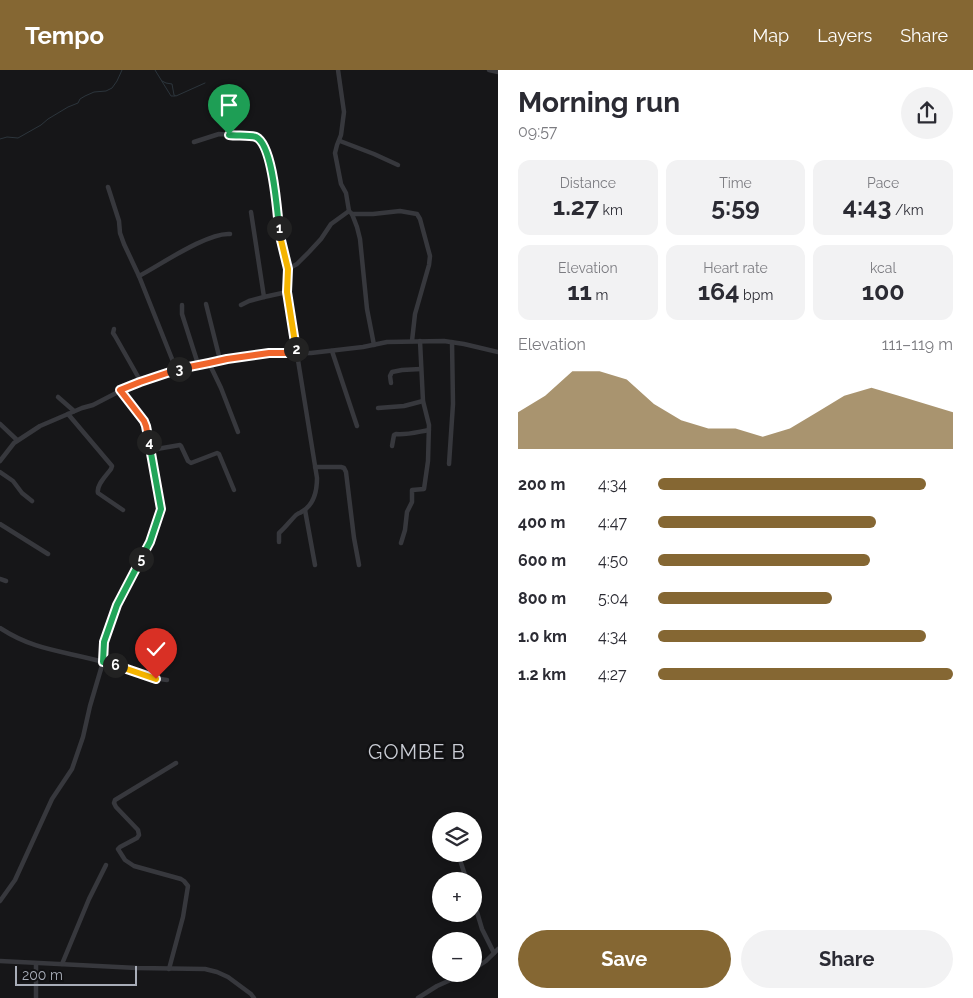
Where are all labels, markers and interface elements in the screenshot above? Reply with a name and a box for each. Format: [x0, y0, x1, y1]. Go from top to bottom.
text: Tempo [25, 21, 104, 50]
text: Map [753, 25, 789, 46]
text: Layers [817, 25, 872, 46]
text: Share [900, 25, 948, 46]
pin [208, 84, 250, 135]
text: Morning run [518, 86, 680, 119]
button: share [901, 87, 953, 139]
icon: arrive [215, 91, 243, 119]
text: 09:57 [518, 122, 557, 141]
text: Distance [560, 175, 616, 191]
text: Time [719, 175, 752, 191]
text: Pace [867, 175, 899, 191]
text: 1.27 [553, 191, 599, 221]
text: 5:59 [711, 191, 760, 221]
text: 4:43 [843, 191, 891, 221]
text: km [599, 202, 623, 218]
text: /km [891, 202, 924, 218]
pin: 1 [266, 216, 292, 240]
text: 1 [276, 220, 283, 236]
text: Elevation [558, 260, 618, 276]
text: Heart rate [703, 260, 768, 276]
text: kcal [870, 260, 896, 276]
text: 11 [567, 276, 592, 306]
text: 164 [698, 276, 740, 306]
text: 100 [862, 276, 905, 306]
text: m [592, 287, 608, 303]
text: bpm [740, 287, 773, 303]
text: Elevation [518, 335, 586, 354]
text: 111–119 m [882, 335, 953, 354]
pin: 2 [284, 336, 308, 362]
text: 2 [293, 341, 300, 357]
pin: 3 [166, 356, 192, 382]
text: 3 [176, 361, 183, 377]
pin: 4 [136, 430, 162, 454]
text: 4 [146, 434, 154, 450]
text: 200 m [518, 475, 565, 494]
text: 4:34 [598, 475, 627, 494]
text: 400 m [518, 513, 566, 532]
text: 4:47 [598, 513, 627, 532]
pin: 5 [128, 546, 154, 572]
text: 5 [138, 551, 145, 567]
text: 600 m [518, 551, 566, 570]
text: 4:50 [598, 551, 628, 570]
text: 800 m [518, 589, 566, 608]
text: 5:04 [598, 589, 628, 608]
text: 1.0 km [518, 627, 567, 646]
text: 4:34 [598, 627, 627, 646]
pin [135, 628, 177, 679]
icon: check [142, 635, 170, 663]
pin: 6 [102, 652, 128, 678]
text: 6 [111, 657, 120, 673]
text: 1.2 km [518, 665, 566, 684]
text: 4:27 [598, 665, 627, 684]
district label: GOMBE B [368, 740, 466, 764]
map controls [432, 812, 482, 982]
button: layers [432, 812, 482, 862]
button: + [432, 872, 482, 922]
button: Save [518, 930, 731, 988]
button: Share [741, 930, 953, 988]
button: − [432, 932, 482, 982]
scale bar [15, 963, 138, 986]
text: 200 m [22, 967, 63, 983]

